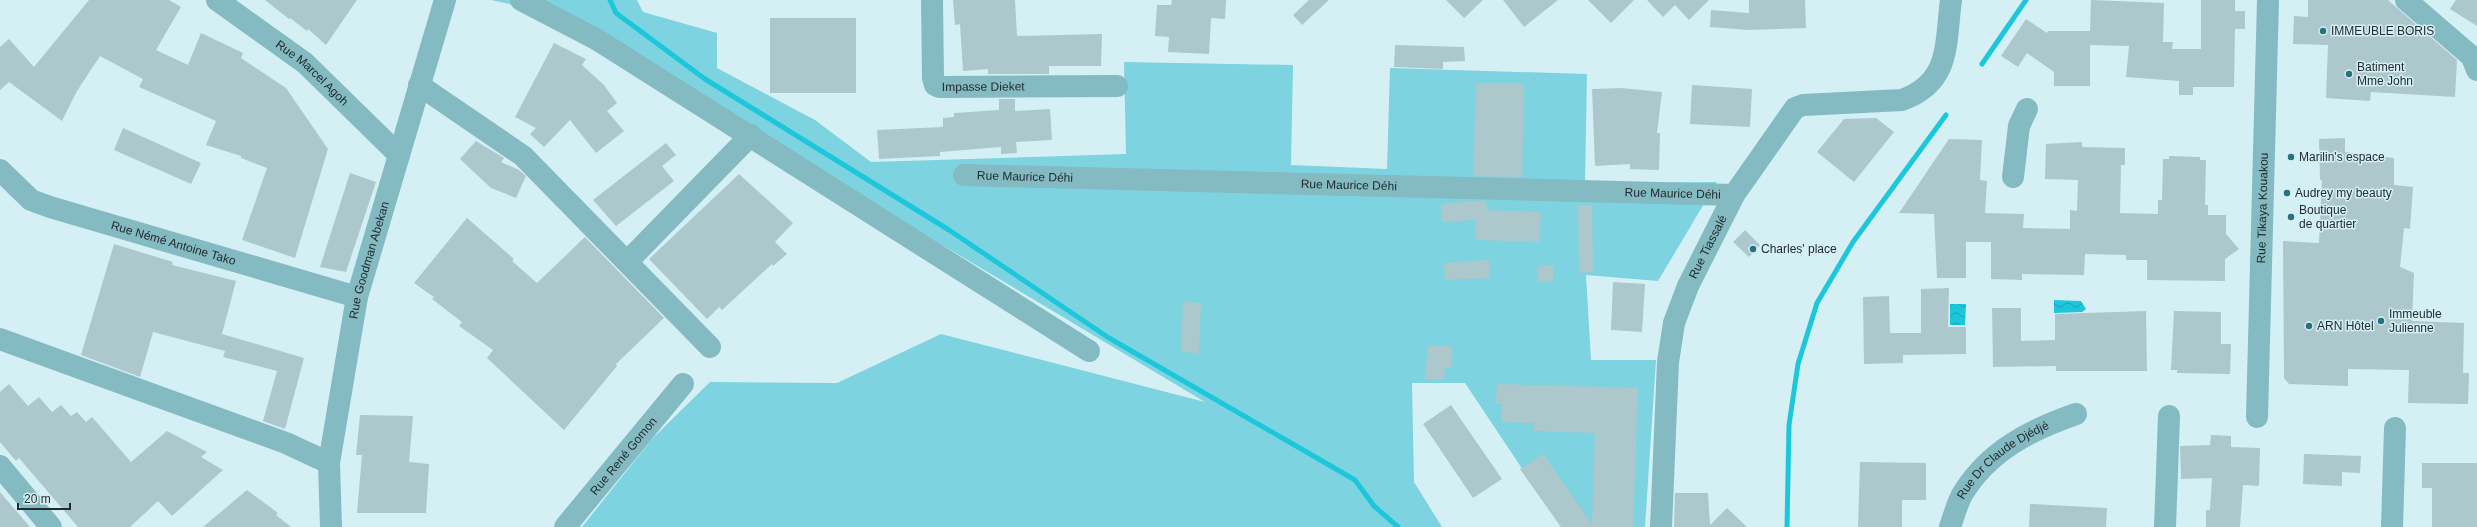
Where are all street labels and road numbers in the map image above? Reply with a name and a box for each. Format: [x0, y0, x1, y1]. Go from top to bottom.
street label: Rue Marcel Agoh [273, 37, 351, 108]
street label: Impasse Dieket [942, 80, 1025, 94]
street label: Rue Tikaya Kouakou [2254, 152, 2271, 264]
street label: Rue Maurice Déhi [977, 168, 1073, 185]
street label: Rue Maurice Déhi [1301, 177, 1397, 193]
street label: Rue Maurice Déhi [1625, 185, 1721, 202]
street label: Rue Goodman Abekan [346, 200, 392, 320]
street label: Rue Tiassalé [1686, 212, 1730, 281]
street label: Rue Némé Antoine Tako [109, 218, 238, 268]
street label: Rue René Gomon [587, 414, 660, 498]
street label: Rue Dr Claude Djédjé [1954, 418, 2051, 502]

